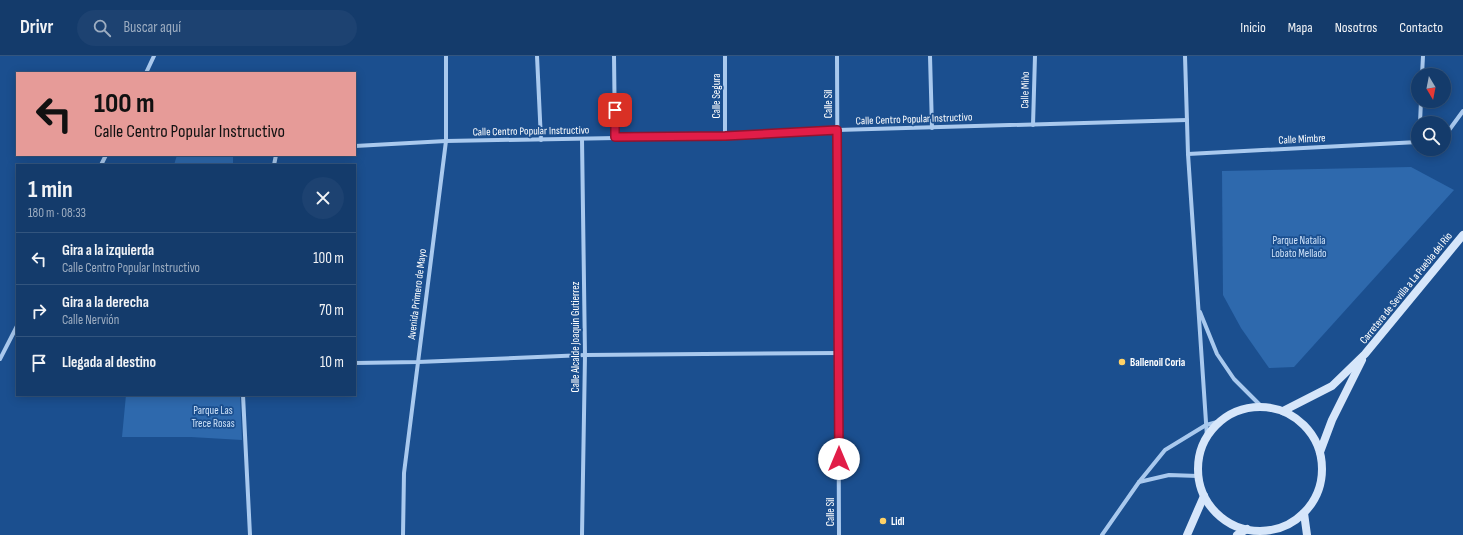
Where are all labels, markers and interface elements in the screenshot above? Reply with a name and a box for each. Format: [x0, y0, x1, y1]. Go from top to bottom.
search box [77, 10, 357, 46]
text: Drivr [20, 16, 53, 39]
icon: search [91, 17, 113, 39]
text: Buscar aquí [123, 18, 181, 37]
text: Inicio [1240, 19, 1266, 36]
text: Mapa [1288, 19, 1313, 36]
text: Nosotros [1335, 19, 1377, 36]
text: Contacto [1399, 19, 1443, 36]
north arrow [1411, 68, 1451, 108]
map controls [1411, 68, 1451, 156]
street label: Calle Miño [1018, 71, 1032, 109]
street label: Calle Segura [710, 74, 723, 118]
text: 100 m [94, 87, 155, 120]
icon: left [28, 88, 80, 140]
street label: Calle Sil [822, 90, 835, 118]
pin [598, 93, 632, 127]
icon: arrive [604, 99, 626, 121]
street label: Calle Centro Popular Instructivo [855, 110, 973, 128]
button: search [1411, 116, 1451, 156]
text: Calle Centro Popular Instructivo [94, 121, 285, 142]
street label: Calle Centro Popular Instructivo [473, 123, 590, 139]
street label: Calle Mimbre [1278, 131, 1326, 147]
text: 1 min [28, 175, 73, 204]
button: close [302, 177, 344, 219]
text: 180 m · 08:33 [28, 205, 86, 221]
street label: Carretera de Sevilla a La Puebla del Río [1357, 229, 1455, 346]
park label: Parque Natalia Lobato Mellado [1271, 234, 1327, 260]
text: Gira a la izquierda [62, 241, 154, 260]
street label: Avenida Primero de Mayo [405, 247, 429, 341]
icon: left [28, 248, 50, 270]
text: 100 m [313, 249, 344, 268]
text: Calle Centro Popular Instructivo [62, 260, 200, 276]
street label: Calle Alcalde Joaquin Gutierrez [569, 281, 582, 393]
text: Gira a la derecha [62, 293, 149, 312]
icon: right [28, 300, 50, 322]
text: 70 m [319, 301, 344, 320]
text: Calle Nervión [62, 312, 119, 328]
icon: arrive [28, 352, 50, 374]
text: Llegada al destino [62, 353, 156, 372]
text: 10 m [320, 353, 344, 372]
place label: Ballenoil Coria [1130, 356, 1186, 369]
marker: Ballenoil Coria [1117, 357, 1127, 367]
park label: Parque Las Trece Rosas [191, 404, 235, 430]
position arrow [818, 438, 860, 480]
street label: Calle Sil [824, 498, 837, 526]
place label: Lidl [891, 515, 905, 528]
marker: Lidl [878, 516, 888, 526]

